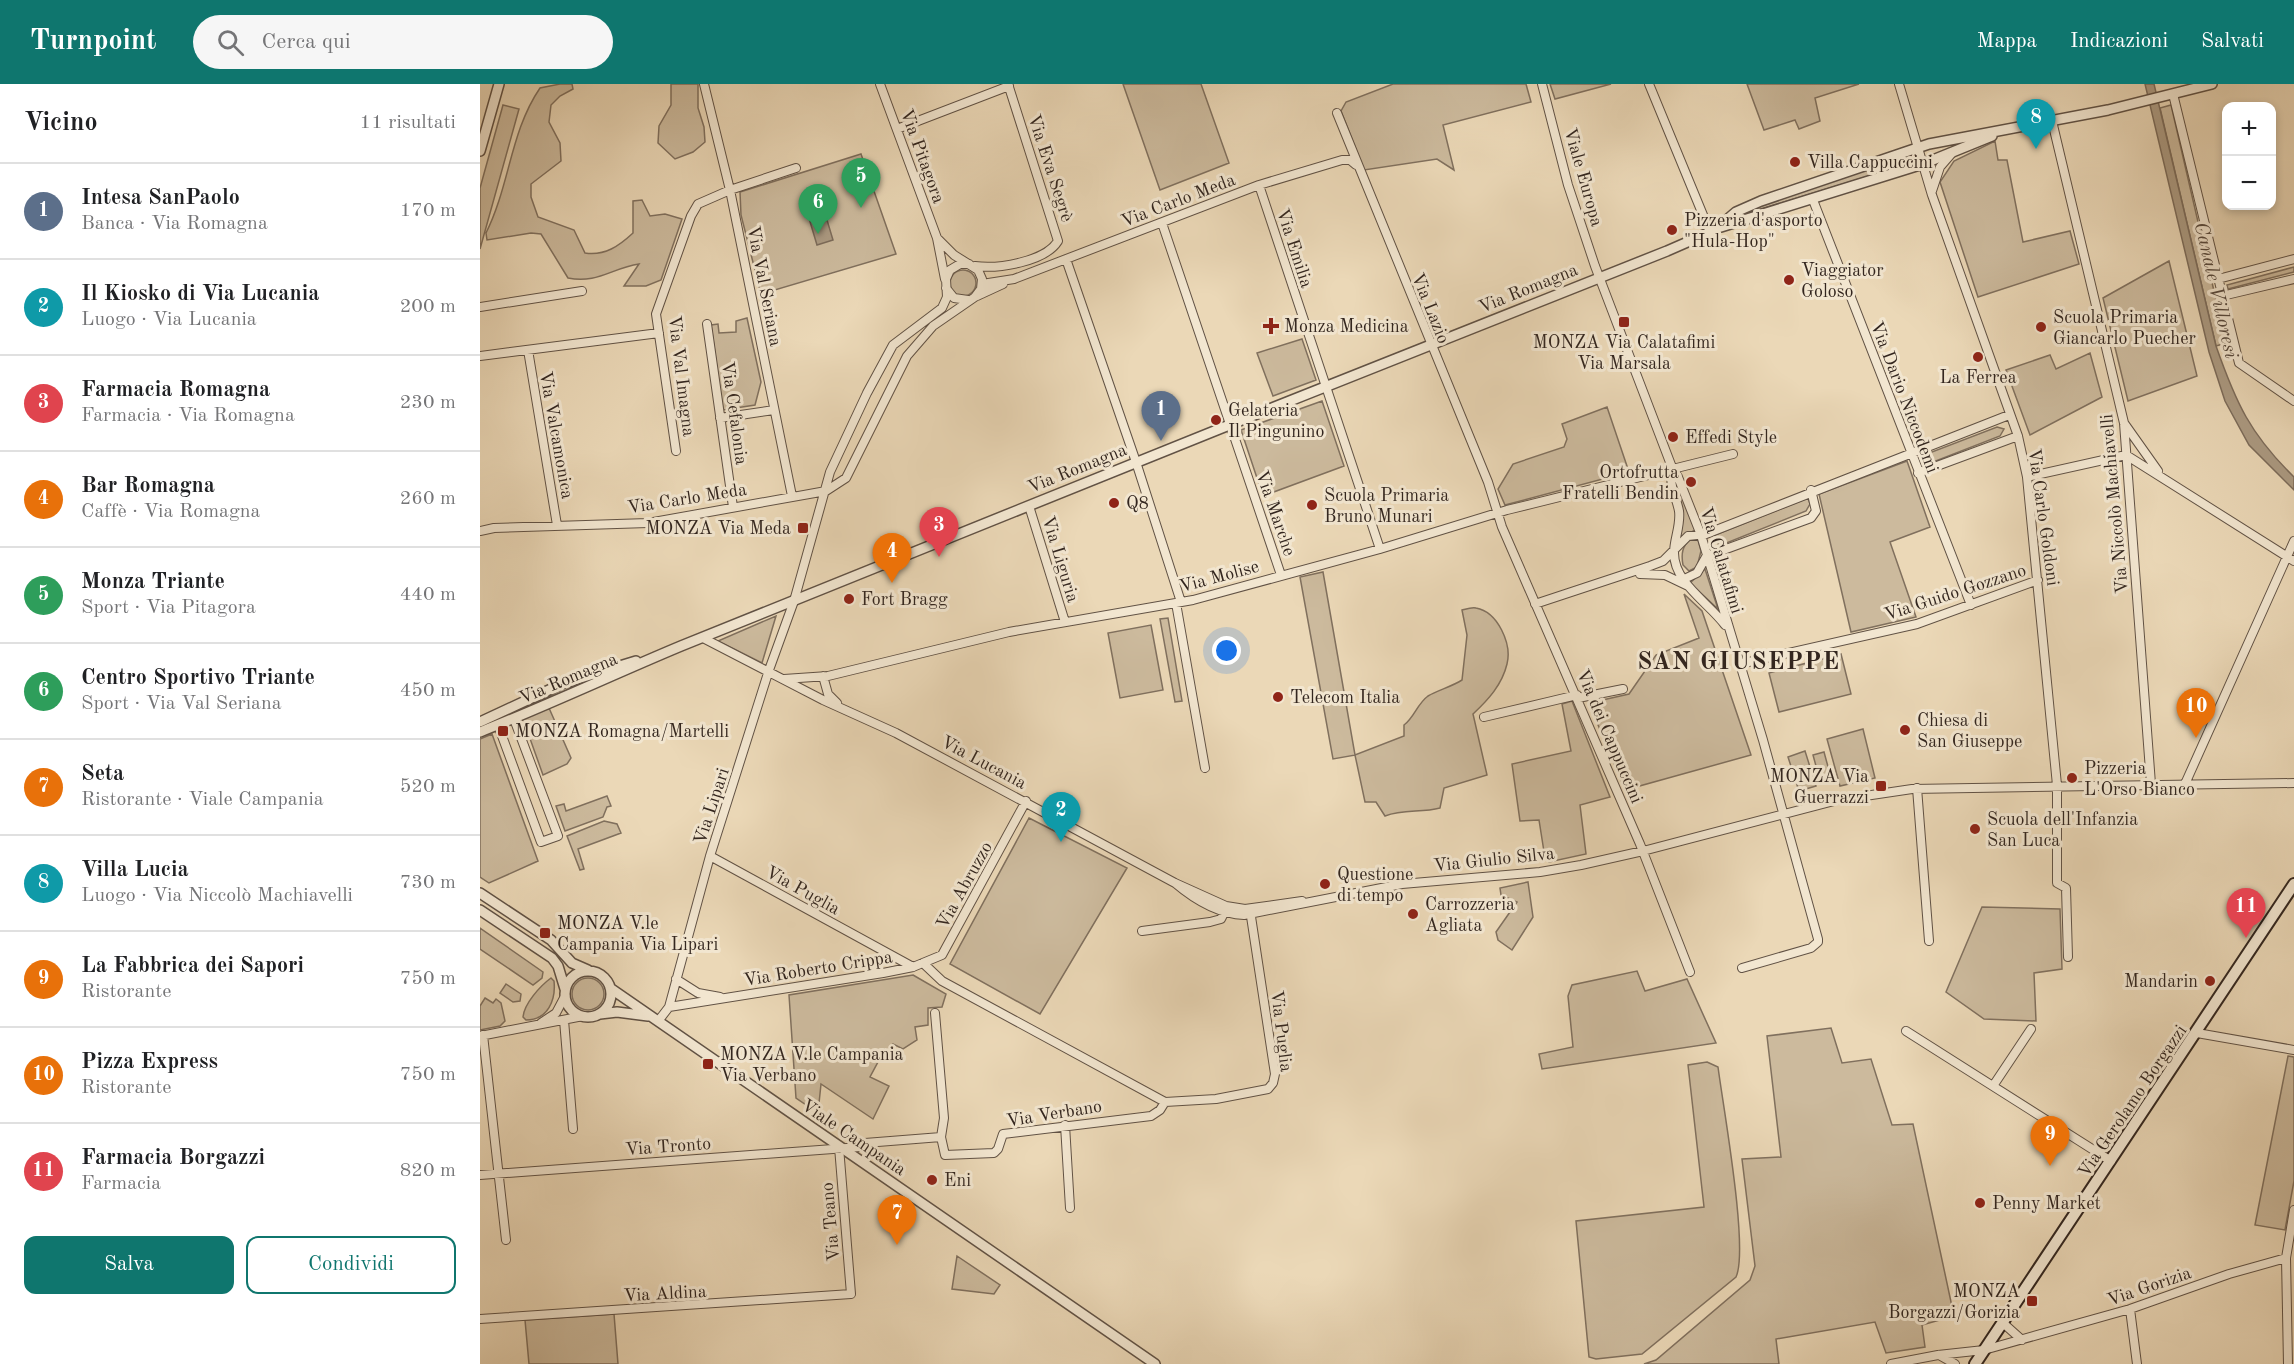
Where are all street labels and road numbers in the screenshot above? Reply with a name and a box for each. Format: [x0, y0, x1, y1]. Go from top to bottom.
street label: Via Pitagora [897, 107, 948, 206]
street label: Via Eva Segrè [1024, 112, 1076, 224]
street label: Viale Europa [1560, 126, 1606, 229]
street label: Via Carlo Meda [1119, 171, 1238, 231]
street label: Via Emilia [1273, 206, 1315, 290]
street label: Via Val Seriana [744, 224, 785, 348]
street label: Via Romagna [1476, 261, 1581, 317]
street label: Via Lazio [1408, 270, 1452, 346]
street label: Via Val Imagna [665, 315, 697, 438]
street label: Via Dario Niccodemi [1867, 319, 1941, 476]
street label: Via Cefalonia [718, 360, 750, 466]
street label: Via Valcamonica [536, 370, 576, 501]
street label: Via Niccolò Machiavelli [2098, 413, 2132, 595]
street label: Via Romagna [1025, 441, 1130, 497]
street label: Via Carlo Goldoni [2024, 447, 2062, 587]
street label: Via Marche [1252, 468, 1298, 558]
street label: Via Carlo Meda [626, 481, 748, 517]
street label: Via Calatafimi [1696, 505, 1746, 616]
street label: Via Liguria [1038, 514, 1082, 605]
street label: Via Molise [1177, 558, 1261, 596]
street label: Via Guido Gozzano [1882, 562, 2029, 624]
street label: Via Romagna [516, 650, 620, 708]
street label: Via dei Cappuccini [1573, 667, 1646, 806]
street label: Via Lucania [938, 733, 1029, 793]
street label: Via Lipari [691, 766, 733, 847]
street label: Via Abruzzo [934, 839, 996, 932]
street label: Via Giulio Silva [1433, 845, 1556, 875]
street label: Via Puglia [762, 863, 843, 919]
street label: Via Roberto Crippa [742, 948, 894, 990]
street label: Via Puglia [1267, 989, 1295, 1073]
street label: Via Gerolamo Borgazzi [2075, 1022, 2191, 1181]
street label: Viale Campania [798, 1096, 909, 1179]
street label: Via Verbano [1005, 1098, 1103, 1130]
street label: Via Tronto [625, 1135, 712, 1159]
street label: Via Teano [819, 1182, 843, 1262]
street label: Via Gorizia [2105, 1264, 2194, 1310]
street label: Via Aldina [623, 1283, 707, 1305]

